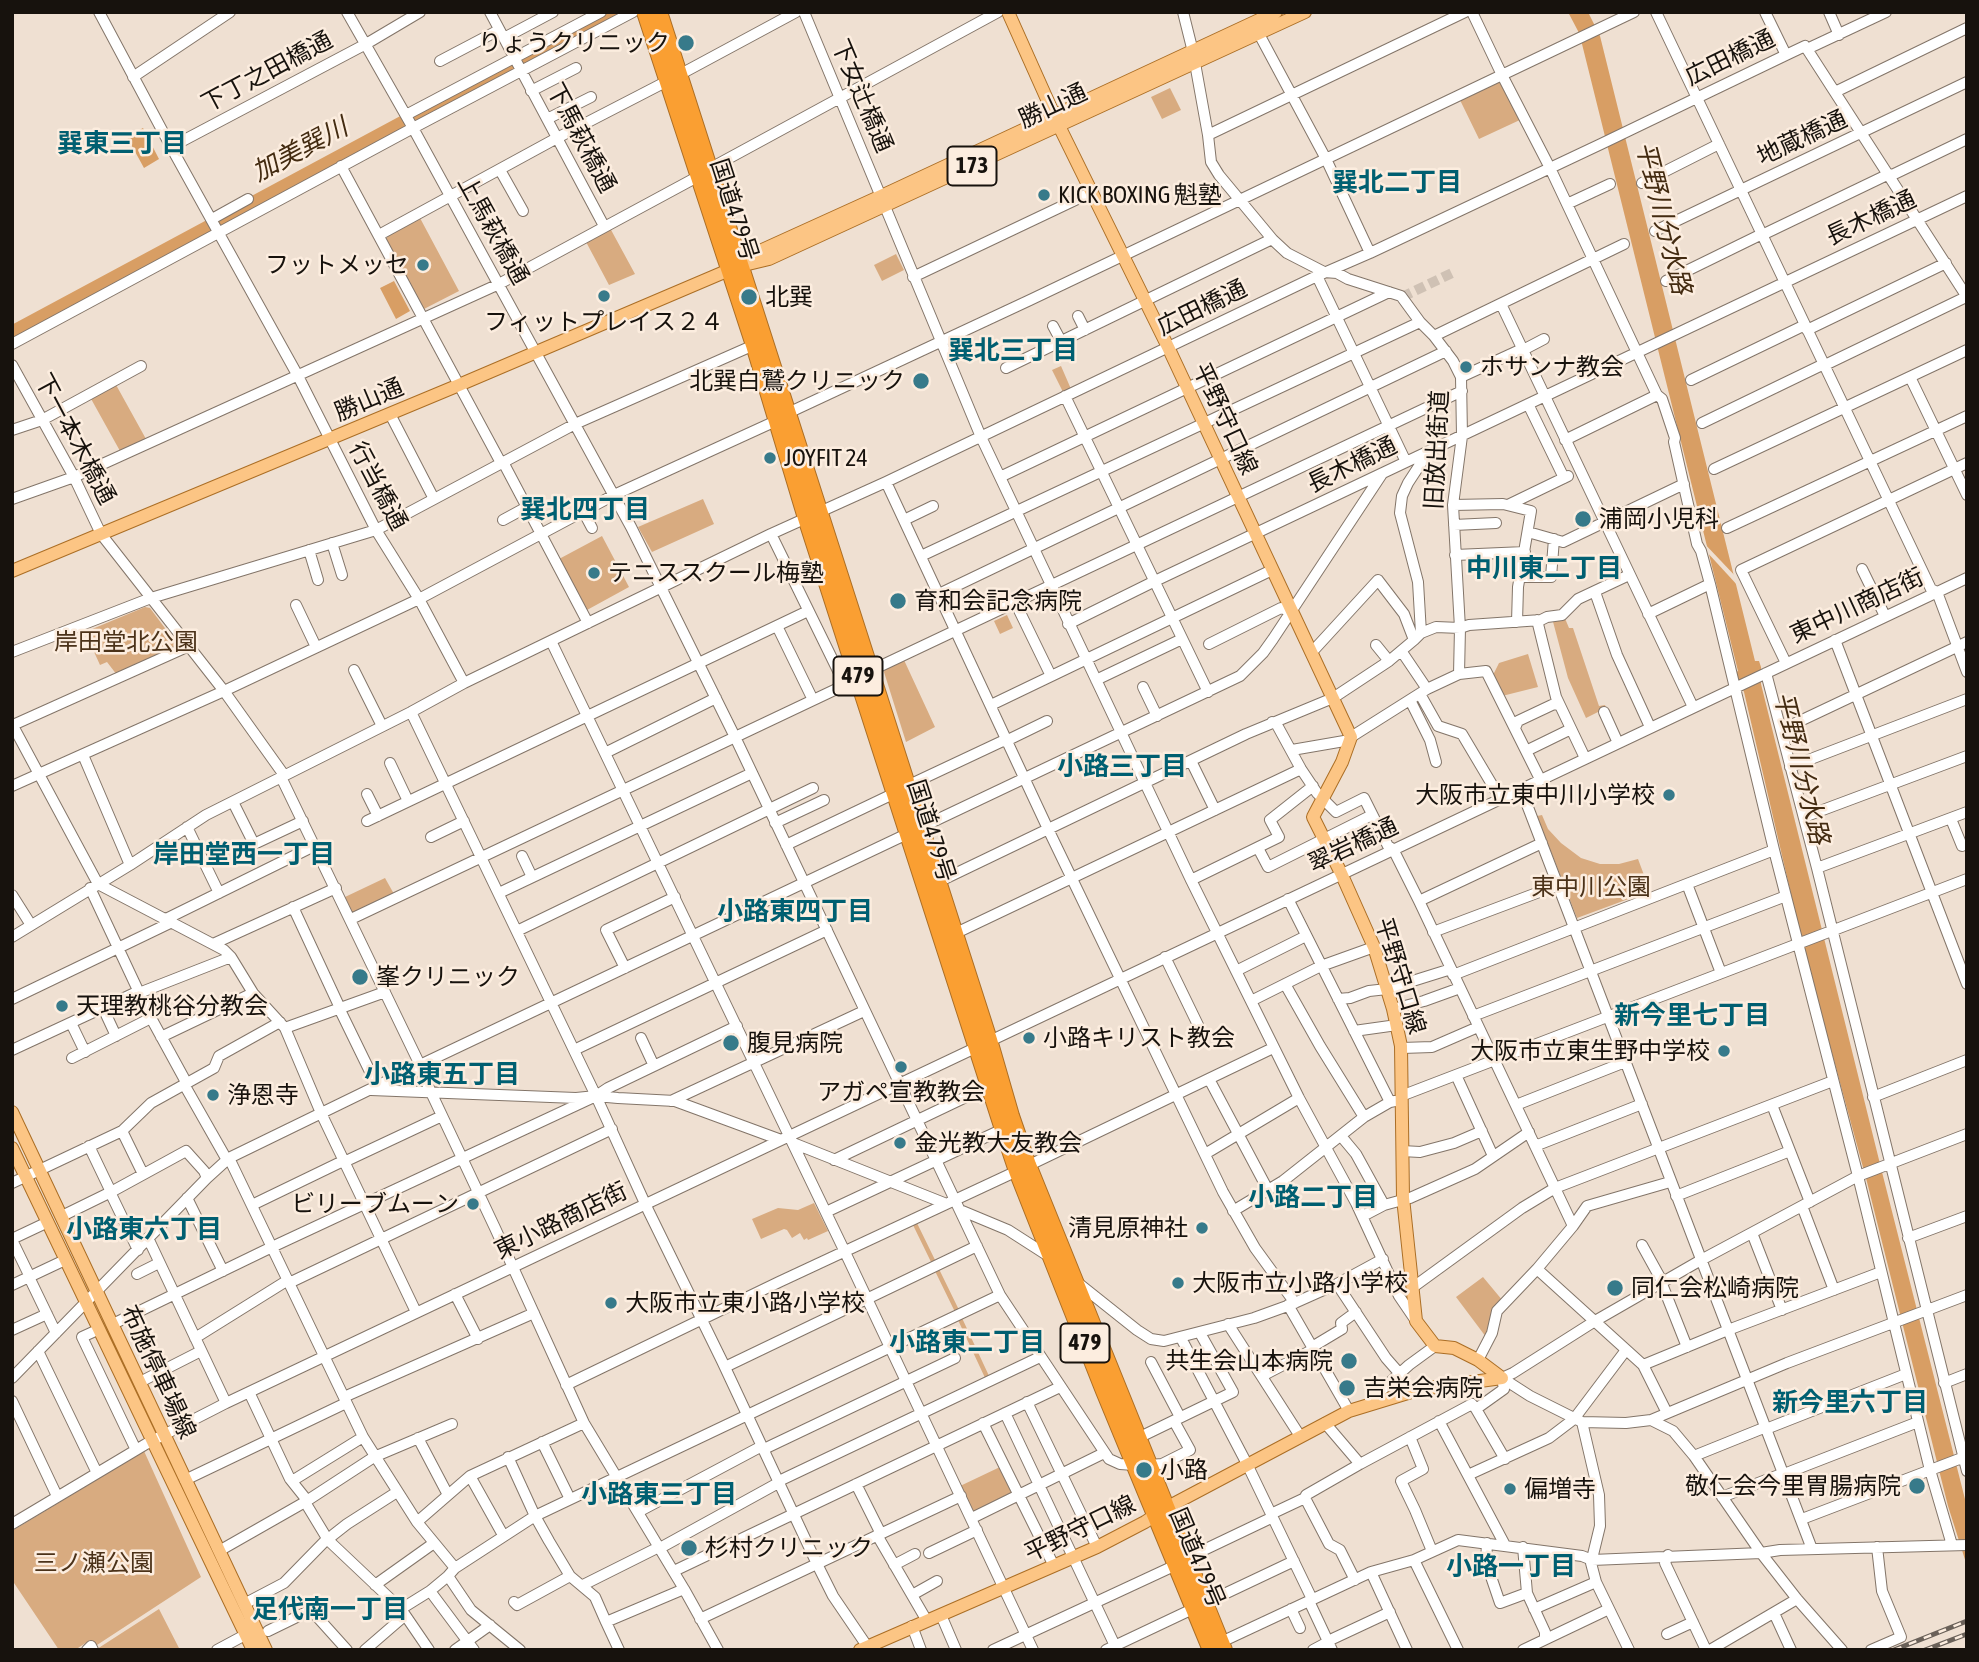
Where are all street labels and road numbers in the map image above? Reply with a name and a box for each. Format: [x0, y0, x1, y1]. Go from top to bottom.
street label: 広田橋通 [1681, 24, 1779, 92]
street label: 下丁之田橋通 [197, 25, 337, 119]
street label: 下女辻橋通 [825, 35, 899, 157]
street label: 下馬萩橋通 [540, 78, 622, 198]
street label: 勝山通 [1014, 78, 1092, 134]
street label: 地蔵橋通 [1752, 105, 1852, 171]
road number: 173 [948, 146, 996, 186]
street label: 国道479号 [704, 155, 764, 265]
street label: 上馬萩橋通 [451, 171, 535, 289]
street label: 長木橋通 [1821, 185, 1921, 251]
street label: 広田橋通 [1153, 274, 1251, 342]
street label: 平野守口線 [1187, 359, 1263, 479]
street label: 下一本木橋通 [28, 369, 122, 509]
street label: 勝山通 [330, 373, 408, 427]
street label: 旧放出街道 [1419, 389, 1455, 511]
street label: 長木橋通 [1303, 431, 1401, 499]
street label: 行当橋通 [343, 437, 413, 535]
street label: 東中川商店街 [1786, 563, 1928, 649]
road number: 479 [834, 656, 882, 696]
street label: 国道479号 [901, 776, 961, 886]
street label: 翠岩橋通 [1303, 812, 1403, 878]
street label: 平野守口線 [1369, 914, 1431, 1038]
street label: 東小路商店街 [490, 1176, 632, 1266]
street label: 布施停車場線 [115, 1301, 201, 1443]
road number: 479 [1060, 1324, 1110, 1362]
street label: 平野守口線 [1020, 1490, 1140, 1568]
street label: 国道479号 [1163, 1504, 1231, 1612]

